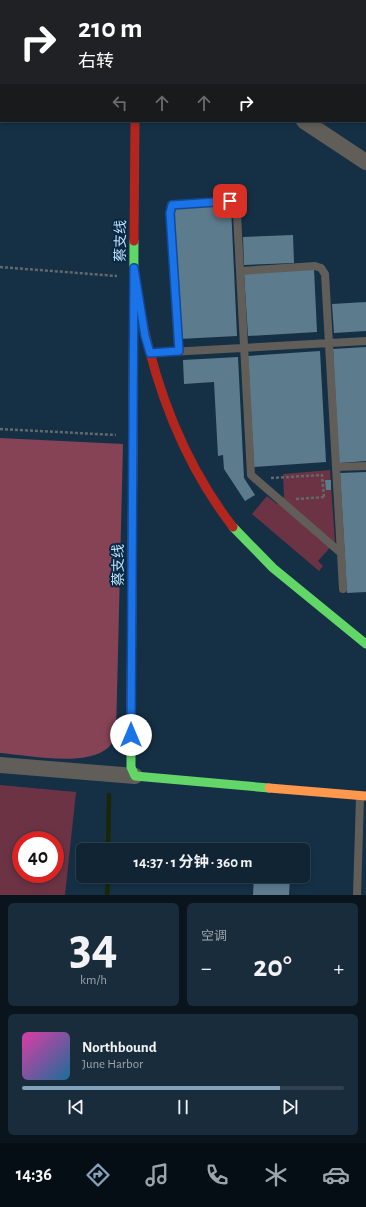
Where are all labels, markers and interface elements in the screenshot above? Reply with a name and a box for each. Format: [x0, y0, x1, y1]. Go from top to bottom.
text: 210 m [78, 15, 143, 43]
icon: right [12, 16, 64, 68]
text: 右转 [78, 53, 114, 71]
icon: left [109, 92, 131, 114]
icon: ahead [151, 92, 173, 114]
icon: ahead [193, 92, 215, 114]
icon: right [235, 92, 257, 114]
pin [213, 184, 247, 218]
icon: arrive [219, 190, 241, 212]
street label: 蔡支线 [113, 220, 128, 262]
street label: 蔡支线 [111, 544, 126, 586]
position arrow [110, 714, 152, 756]
speed limit sign: 40 [12, 831, 64, 883]
text: 14:37 · 1 分钟 · 360 m [134, 855, 252, 870]
text: 34 [69, 921, 118, 973]
text: 空调 [201, 930, 227, 943]
text: 20° [253, 952, 292, 982]
text: − [201, 957, 212, 979]
text: + [333, 957, 344, 979]
text: km/h [80, 974, 107, 987]
text: Northbound [82, 1040, 157, 1055]
text: June Harbor [82, 1058, 143, 1071]
icon: previous [65, 1096, 87, 1118]
icon: pause [172, 1096, 194, 1118]
icon: next [279, 1096, 301, 1118]
icon: directions [84, 1161, 112, 1189]
icon: music [143, 1161, 171, 1189]
icon: phone [203, 1161, 231, 1189]
icon: climate [262, 1161, 290, 1189]
icon: car [322, 1161, 350, 1189]
text: 14:36 [16, 1166, 52, 1184]

